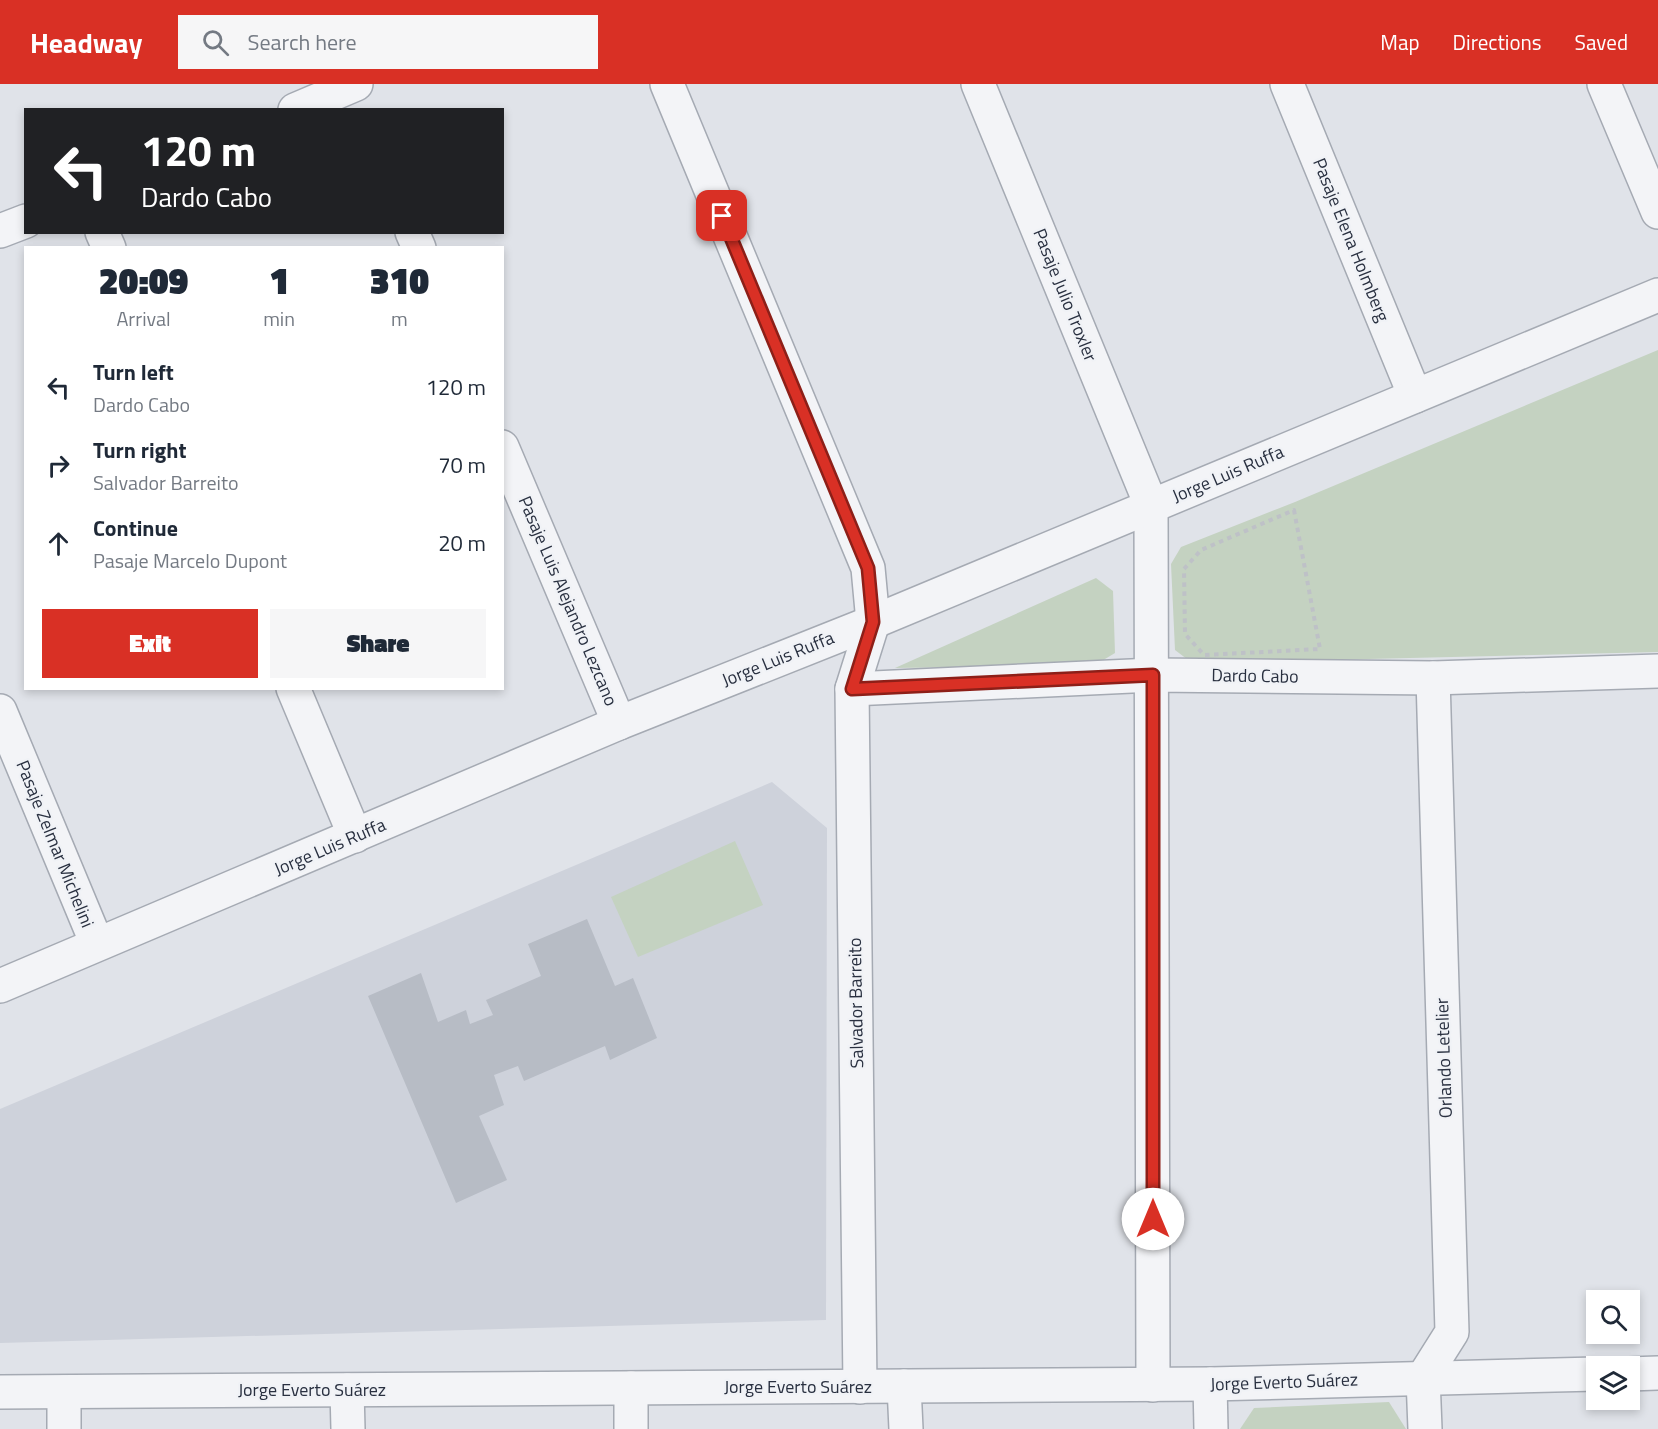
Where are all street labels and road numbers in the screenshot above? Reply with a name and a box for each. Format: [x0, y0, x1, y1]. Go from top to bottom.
street label: Pasaje Elena Holmberg [1306, 154, 1397, 326]
street label: Pasaje Julio Troxler [1027, 224, 1104, 365]
street label: Jorge Luis Ruffa [1168, 438, 1288, 509]
street label: Pasaje Luis Alejandro Lezcano [512, 492, 625, 710]
street label: Jorge Luis Ruffa [718, 624, 838, 693]
street label: Dardo Cabo [1211, 661, 1299, 690]
street label: Pasaje Zelmar Michelini [10, 756, 101, 932]
street label: Jorge Luis Ruffa [270, 811, 390, 882]
street label: Salvador Barreito [841, 937, 870, 1069]
street label: Orlando Letelier [1428, 997, 1459, 1119]
street label: Jorge Everto Suárez [1210, 1365, 1358, 1398]
street label: Jorge Everto Suárez [724, 1373, 872, 1400]
street label: Jorge Everto Suárez [238, 1376, 386, 1403]

